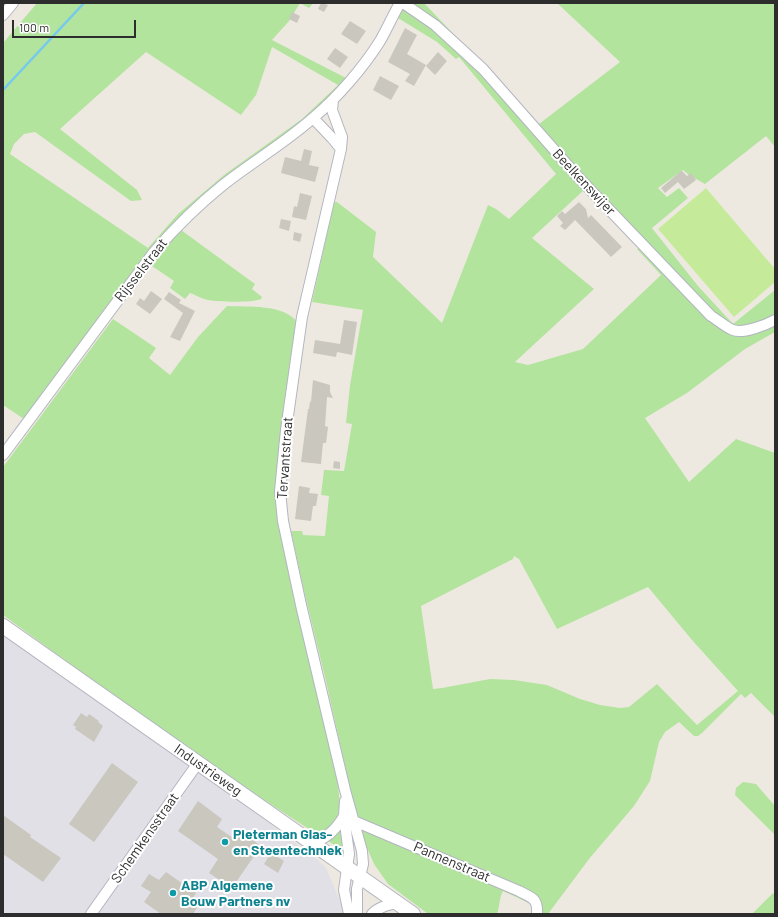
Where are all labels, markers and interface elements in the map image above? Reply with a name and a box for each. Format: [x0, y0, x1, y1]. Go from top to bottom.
scale bar [14, 12, 138, 38]
text: 100 m [19, 20, 49, 34]
street label: Beelkenswijer [549, 145, 619, 219]
street label: Rijsselstraat [111, 235, 171, 305]
street label: Tervantstraat [274, 416, 296, 500]
street label: Industrieweg [171, 741, 245, 799]
street label: Schemkensstraat [108, 790, 182, 886]
place label: Pieterman Glas- en Steentechniek [233, 826, 342, 858]
marker: Pieterman Glas- en Steentechniek [220, 837, 230, 847]
street label: Pannenstraat [411, 838, 493, 886]
place label: ABP Algemene Bouw Partners nv [181, 877, 290, 910]
marker: ABP Algemene Bouw Partners nv [168, 888, 178, 898]

